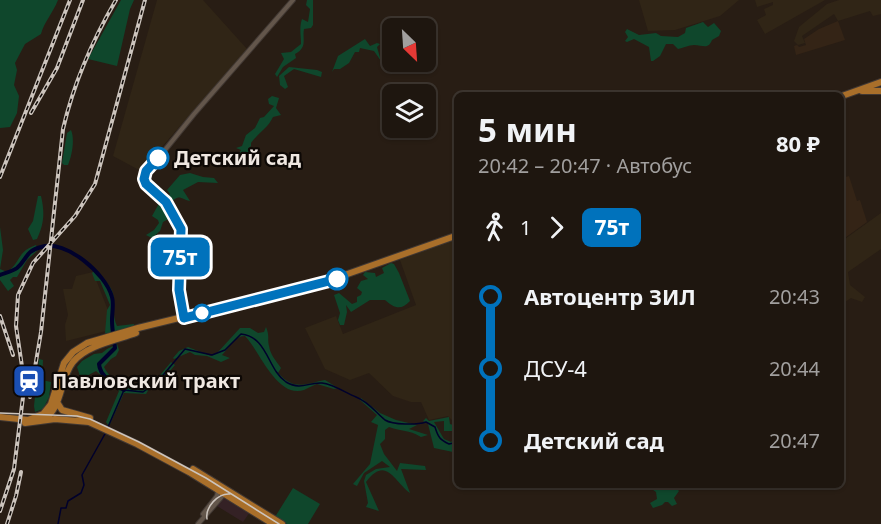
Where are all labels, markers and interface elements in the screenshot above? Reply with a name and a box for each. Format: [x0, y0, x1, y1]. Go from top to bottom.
north arrow [382, 18, 436, 72]
map controls [382, 18, 436, 138]
button: layers [382, 84, 436, 138]
text: 5 мин [478, 107, 577, 152]
text: 80 ₽ [776, 128, 820, 158]
place label: Детский сад [174, 144, 301, 171]
marker: Детский сад [147, 147, 169, 169]
text: 20:42 – 20:47 · Автобус [478, 152, 692, 179]
icon: walk [478, 211, 511, 244]
icon: forward [540, 211, 573, 244]
text: 75т [594, 213, 629, 241]
text: 1 [520, 214, 531, 241]
line badge: 75т [146, 238, 214, 276]
text: 75т [163, 243, 197, 271]
unlabelled marker [326, 268, 348, 290]
text: Автоцентр ЗИЛ [524, 281, 696, 311]
text: 20:43 [769, 283, 820, 310]
unlabelled marker [193, 304, 211, 322]
text: ДСУ-4 [524, 353, 587, 383]
text: 20:44 [769, 355, 820, 382]
station icon: Павловский тракт [11, 363, 47, 399]
place label: Павловский тракт [52, 367, 240, 394]
text: Детский сад [524, 425, 664, 455]
text: 20:47 [769, 427, 820, 454]

